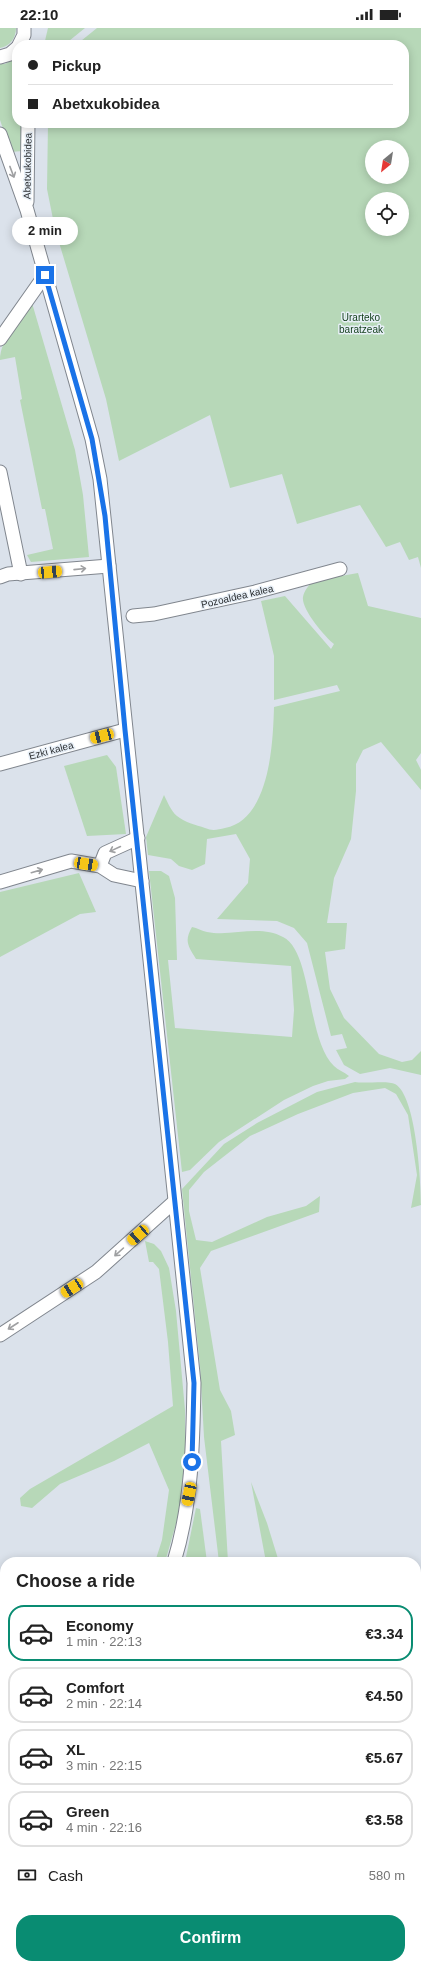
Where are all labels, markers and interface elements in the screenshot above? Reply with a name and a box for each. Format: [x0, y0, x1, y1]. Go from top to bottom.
text: 22:10 [20, 6, 58, 23]
text: Pickup [52, 57, 101, 74]
text: Abetxukobidea [52, 95, 160, 112]
street label: Abetxukobidea [21, 132, 34, 199]
north arrow [365, 140, 409, 184]
map controls [365, 140, 409, 236]
one-way arrow [9, 165, 17, 177]
button: locate [365, 192, 409, 236]
callout: 2 min [12, 217, 78, 245]
text: 2 min [28, 223, 62, 238]
route end [36, 266, 54, 284]
park label: Urarteko baratzeak [339, 312, 384, 335]
car [38, 565, 62, 579]
one-way arrow [73, 565, 86, 572]
street label: Pozoaldea kalea [200, 583, 275, 610]
car [89, 727, 115, 745]
street label: Ezki kalea [28, 739, 75, 762]
one-way arrow [110, 846, 122, 853]
car [73, 856, 99, 872]
one-way arrow [31, 867, 44, 874]
car [125, 1223, 151, 1247]
one-way arrow [113, 1247, 124, 1256]
car [59, 1276, 85, 1300]
one-way arrow [7, 1323, 19, 1331]
route start [183, 1453, 201, 1471]
car [181, 1481, 197, 1507]
text: Choose a ride [16, 1571, 135, 1591]
icon: car [18, 1615, 54, 1651]
text: Economy [66, 1617, 134, 1634]
text: €3.34 [365, 1625, 403, 1642]
text: 1 min · 22:13 [66, 1634, 142, 1649]
icon: car [18, 1677, 54, 1713]
text: Comfort [66, 1679, 124, 1696]
text: €4.50 [365, 1687, 403, 1704]
text: 2 min · 22:14 [66, 1696, 142, 1711]
icon: car [18, 1739, 54, 1775]
text: XL [66, 1741, 85, 1758]
text: €5.67 [365, 1749, 403, 1766]
text: 3 min · 22:15 [66, 1758, 142, 1773]
icon: car [18, 1801, 54, 1837]
text: Green [66, 1803, 109, 1820]
text: €3.58 [365, 1811, 403, 1828]
text: 4 min · 22:16 [66, 1820, 142, 1835]
icon: cash [16, 1864, 38, 1886]
text: Cash [48, 1867, 83, 1884]
text: 580 m [369, 1868, 405, 1883]
button: Confirm [16, 1915, 405, 1961]

